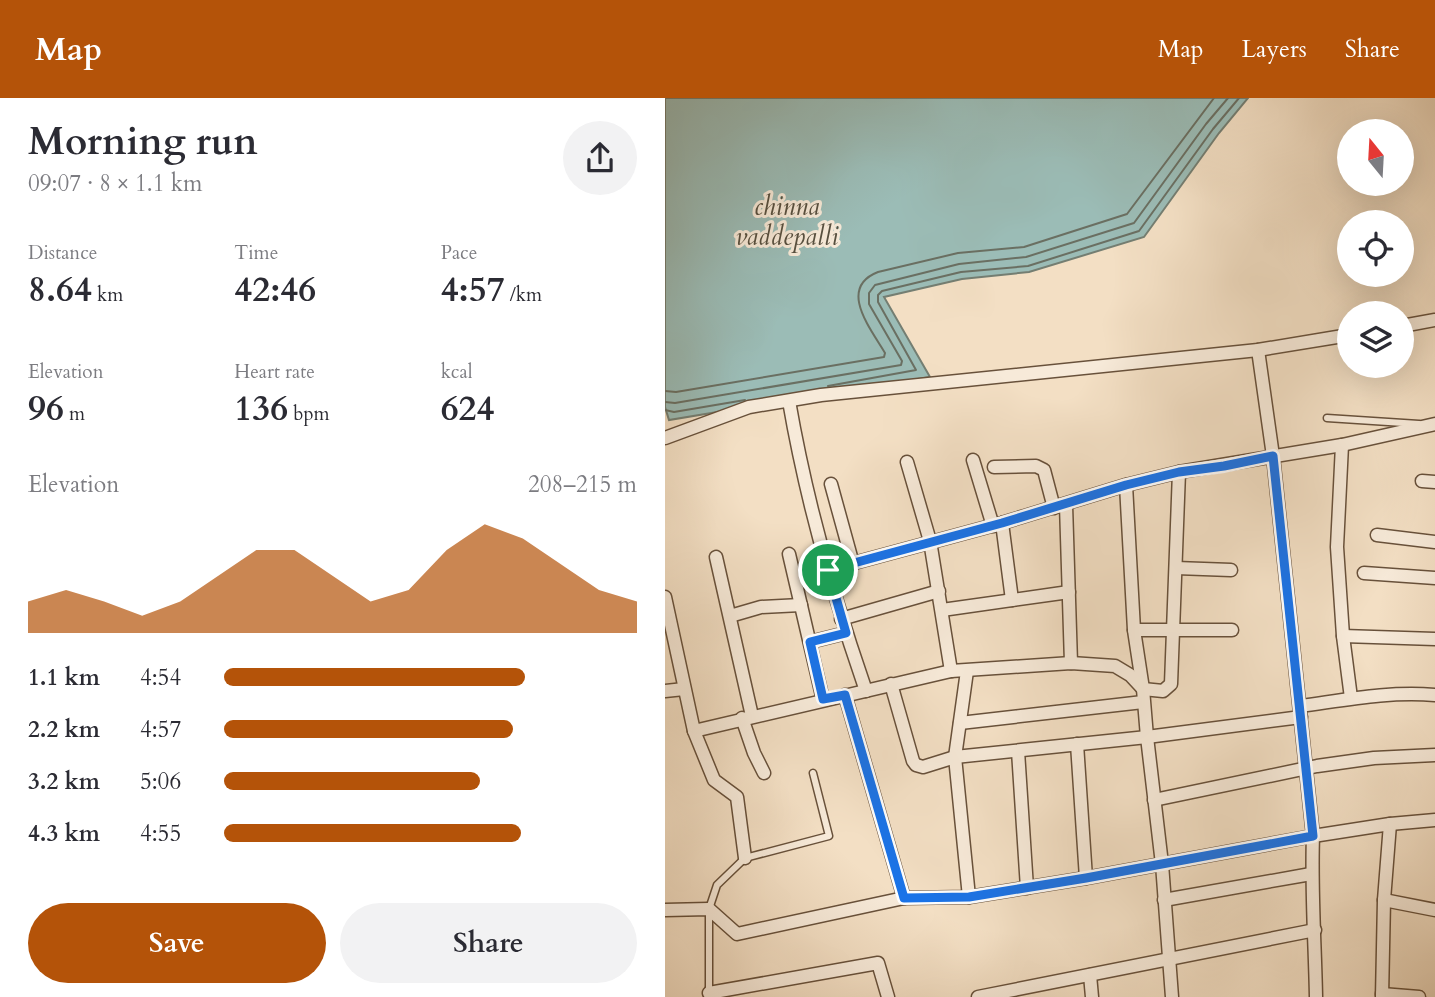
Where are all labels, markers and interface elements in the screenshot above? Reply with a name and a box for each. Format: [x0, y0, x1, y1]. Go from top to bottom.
text: Map [35, 27, 102, 72]
text: Map [1158, 33, 1204, 66]
text: Layers [1242, 33, 1307, 66]
text: Share [1345, 33, 1400, 66]
text: Morning run [28, 116, 258, 168]
north arrow [1337, 119, 1414, 196]
map controls [1337, 119, 1414, 378]
button: share [563, 121, 637, 195]
text: 09:07 · 8 × 1.1 km [28, 168, 202, 199]
water label: chinna vaddepalli [736, 189, 839, 254]
button: locate [1337, 210, 1414, 287]
text: Distance [28, 240, 97, 266]
text: Time [234, 240, 278, 266]
text: Pace [441, 240, 477, 266]
text: 8.64 [28, 266, 92, 314]
text: 42:46 [234, 266, 316, 314]
text: 4:57 [441, 266, 505, 314]
text: km [92, 282, 123, 308]
text: /km [505, 282, 542, 308]
button: layers [1337, 301, 1414, 378]
text: Elevation [28, 359, 103, 385]
text: Heart rate [234, 359, 315, 385]
text: kcal [441, 359, 473, 385]
text: 96 [28, 385, 64, 433]
text: 136 [234, 385, 288, 433]
text: 624 [441, 385, 494, 433]
text: m [64, 401, 85, 427]
text: bpm [288, 401, 330, 427]
text: Elevation [28, 469, 119, 500]
text: 208–215 m [528, 469, 637, 500]
pin [798, 540, 858, 600]
icon: arrive [809, 551, 847, 589]
text: 1.1 km [28, 662, 100, 693]
text: 4:54 [140, 662, 181, 693]
text: 2.2 km [28, 714, 100, 745]
text: 4:57 [140, 714, 181, 745]
text: 3.2 km [28, 766, 100, 797]
text: 5:06 [140, 766, 181, 797]
text: 4.3 km [28, 818, 100, 849]
text: 4:55 [140, 818, 181, 849]
button: Save [28, 903, 326, 983]
button: Share [340, 903, 637, 983]

